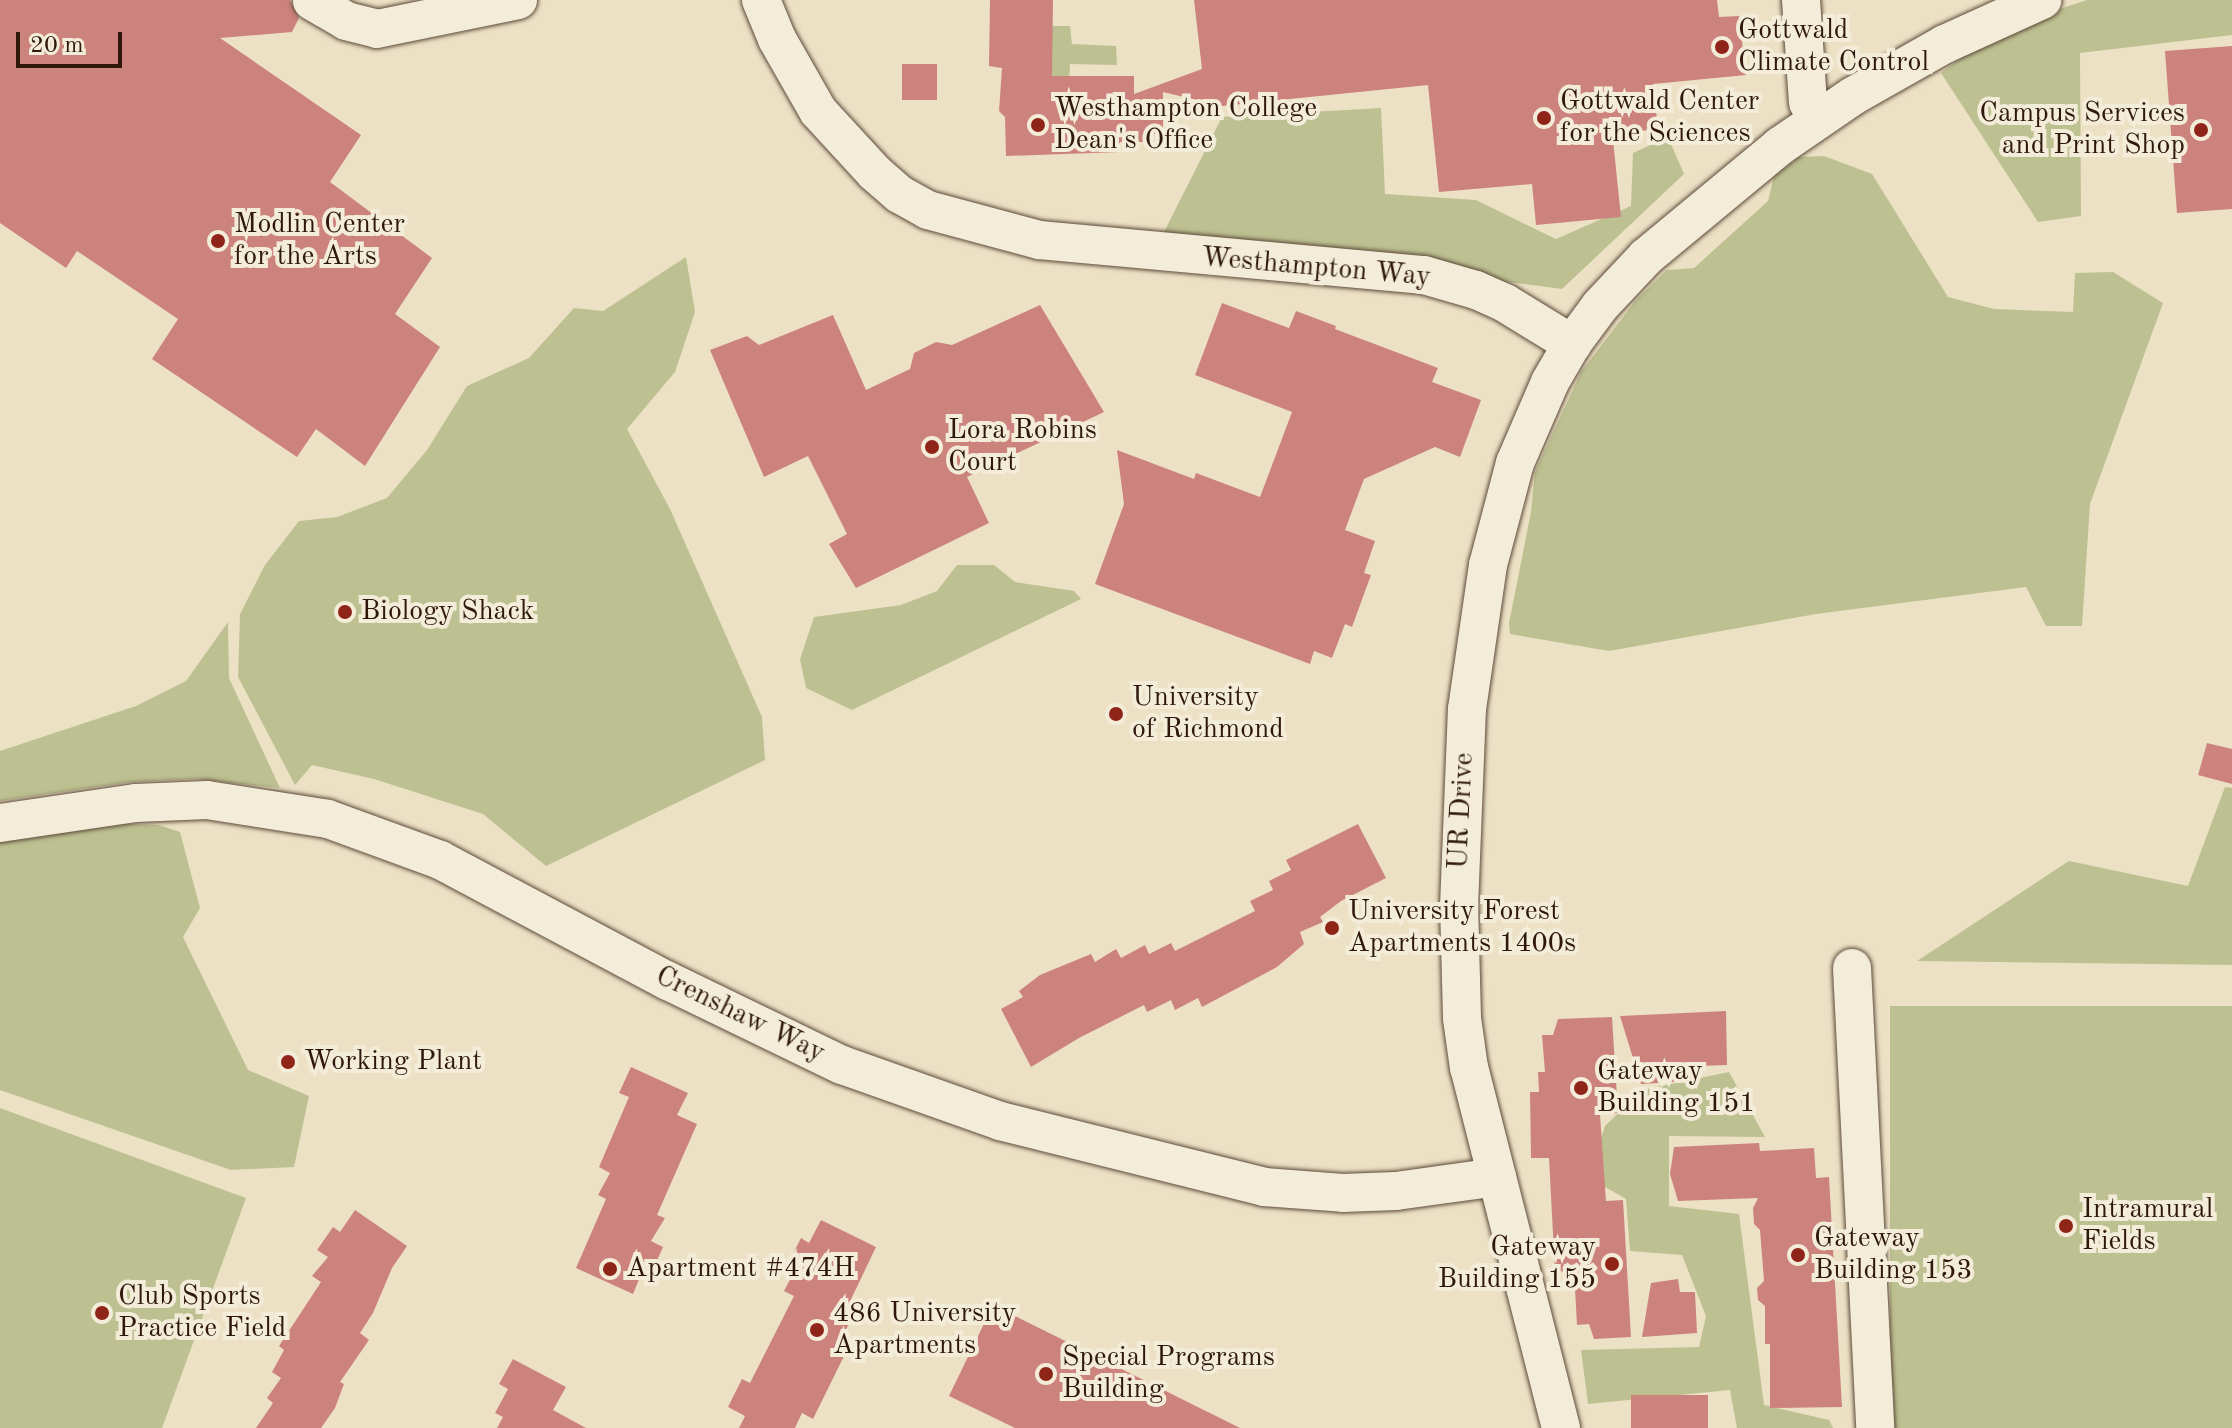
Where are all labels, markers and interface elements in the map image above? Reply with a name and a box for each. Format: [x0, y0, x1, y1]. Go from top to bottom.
place label: Gottwald Climate Control [1738, 14, 1929, 80]
scale bar [20, 16, 126, 66]
text: 20 m [30, 34, 84, 58]
marker: Gottwald Climate Control [1713, 38, 1731, 56]
place label: Gottwald Center for the Sciences [1560, 85, 1759, 151]
place label: Westhampton College Dean's Office [1054, 92, 1317, 158]
place label: Campus Services and Print Shop [1979, 97, 2185, 163]
marker: Gottwald Center for the Sciences [1535, 109, 1553, 127]
marker: Westhampton College Dean's Office [1029, 116, 1047, 134]
marker: Campus Services and Print Shop [2192, 121, 2210, 139]
place label: Modlin Center for the Arts [234, 208, 405, 274]
marker: Modlin Center for the Arts [209, 232, 227, 250]
street label: Westhampton Way [1200, 241, 1432, 295]
place label: Lora Robins Court [948, 414, 1097, 480]
marker: Lora Robins Court [923, 438, 941, 456]
place label: Biology Shack [361, 595, 534, 629]
marker: Biology Shack [336, 603, 354, 621]
place label: University of Richmond [1132, 681, 1284, 747]
marker: University of Richmond [1107, 705, 1125, 723]
street label: UR Drive [1442, 752, 1482, 870]
place label: University Forest Apartments 1400s [1348, 895, 1576, 961]
marker: University Forest Apartments 1400s [1323, 919, 1341, 937]
street label: Crenshaw Way [650, 960, 830, 1070]
place label: Working Plant [304, 1045, 482, 1079]
marker: Working Plant [279, 1053, 297, 1071]
place label: Gateway Building 151 [1597, 1055, 1755, 1121]
marker: Gateway Building 151 [1572, 1079, 1590, 1097]
place label: Intramural Fields [2082, 1193, 2213, 1259]
marker: Intramural Fields [2057, 1217, 2075, 1235]
place label: Gateway Building 153 [1814, 1222, 1972, 1288]
place label: Gateway Building 155 [1438, 1231, 1596, 1297]
marker: Gateway Building 153 [1789, 1246, 1807, 1264]
place label: Apartment #474H [626, 1252, 855, 1286]
marker: Gateway Building 155 [1603, 1255, 1621, 1273]
marker: Apartment #474H [601, 1260, 619, 1278]
place label: Club Sports Practice Field [118, 1280, 286, 1346]
place label: 486 University Apartments [833, 1297, 1016, 1363]
marker: Club Sports Practice Field [93, 1304, 111, 1322]
marker: 486 University Apartments [808, 1321, 826, 1339]
place label: Special Programs Building [1062, 1341, 1275, 1407]
marker: Special Programs Building [1037, 1365, 1055, 1383]

